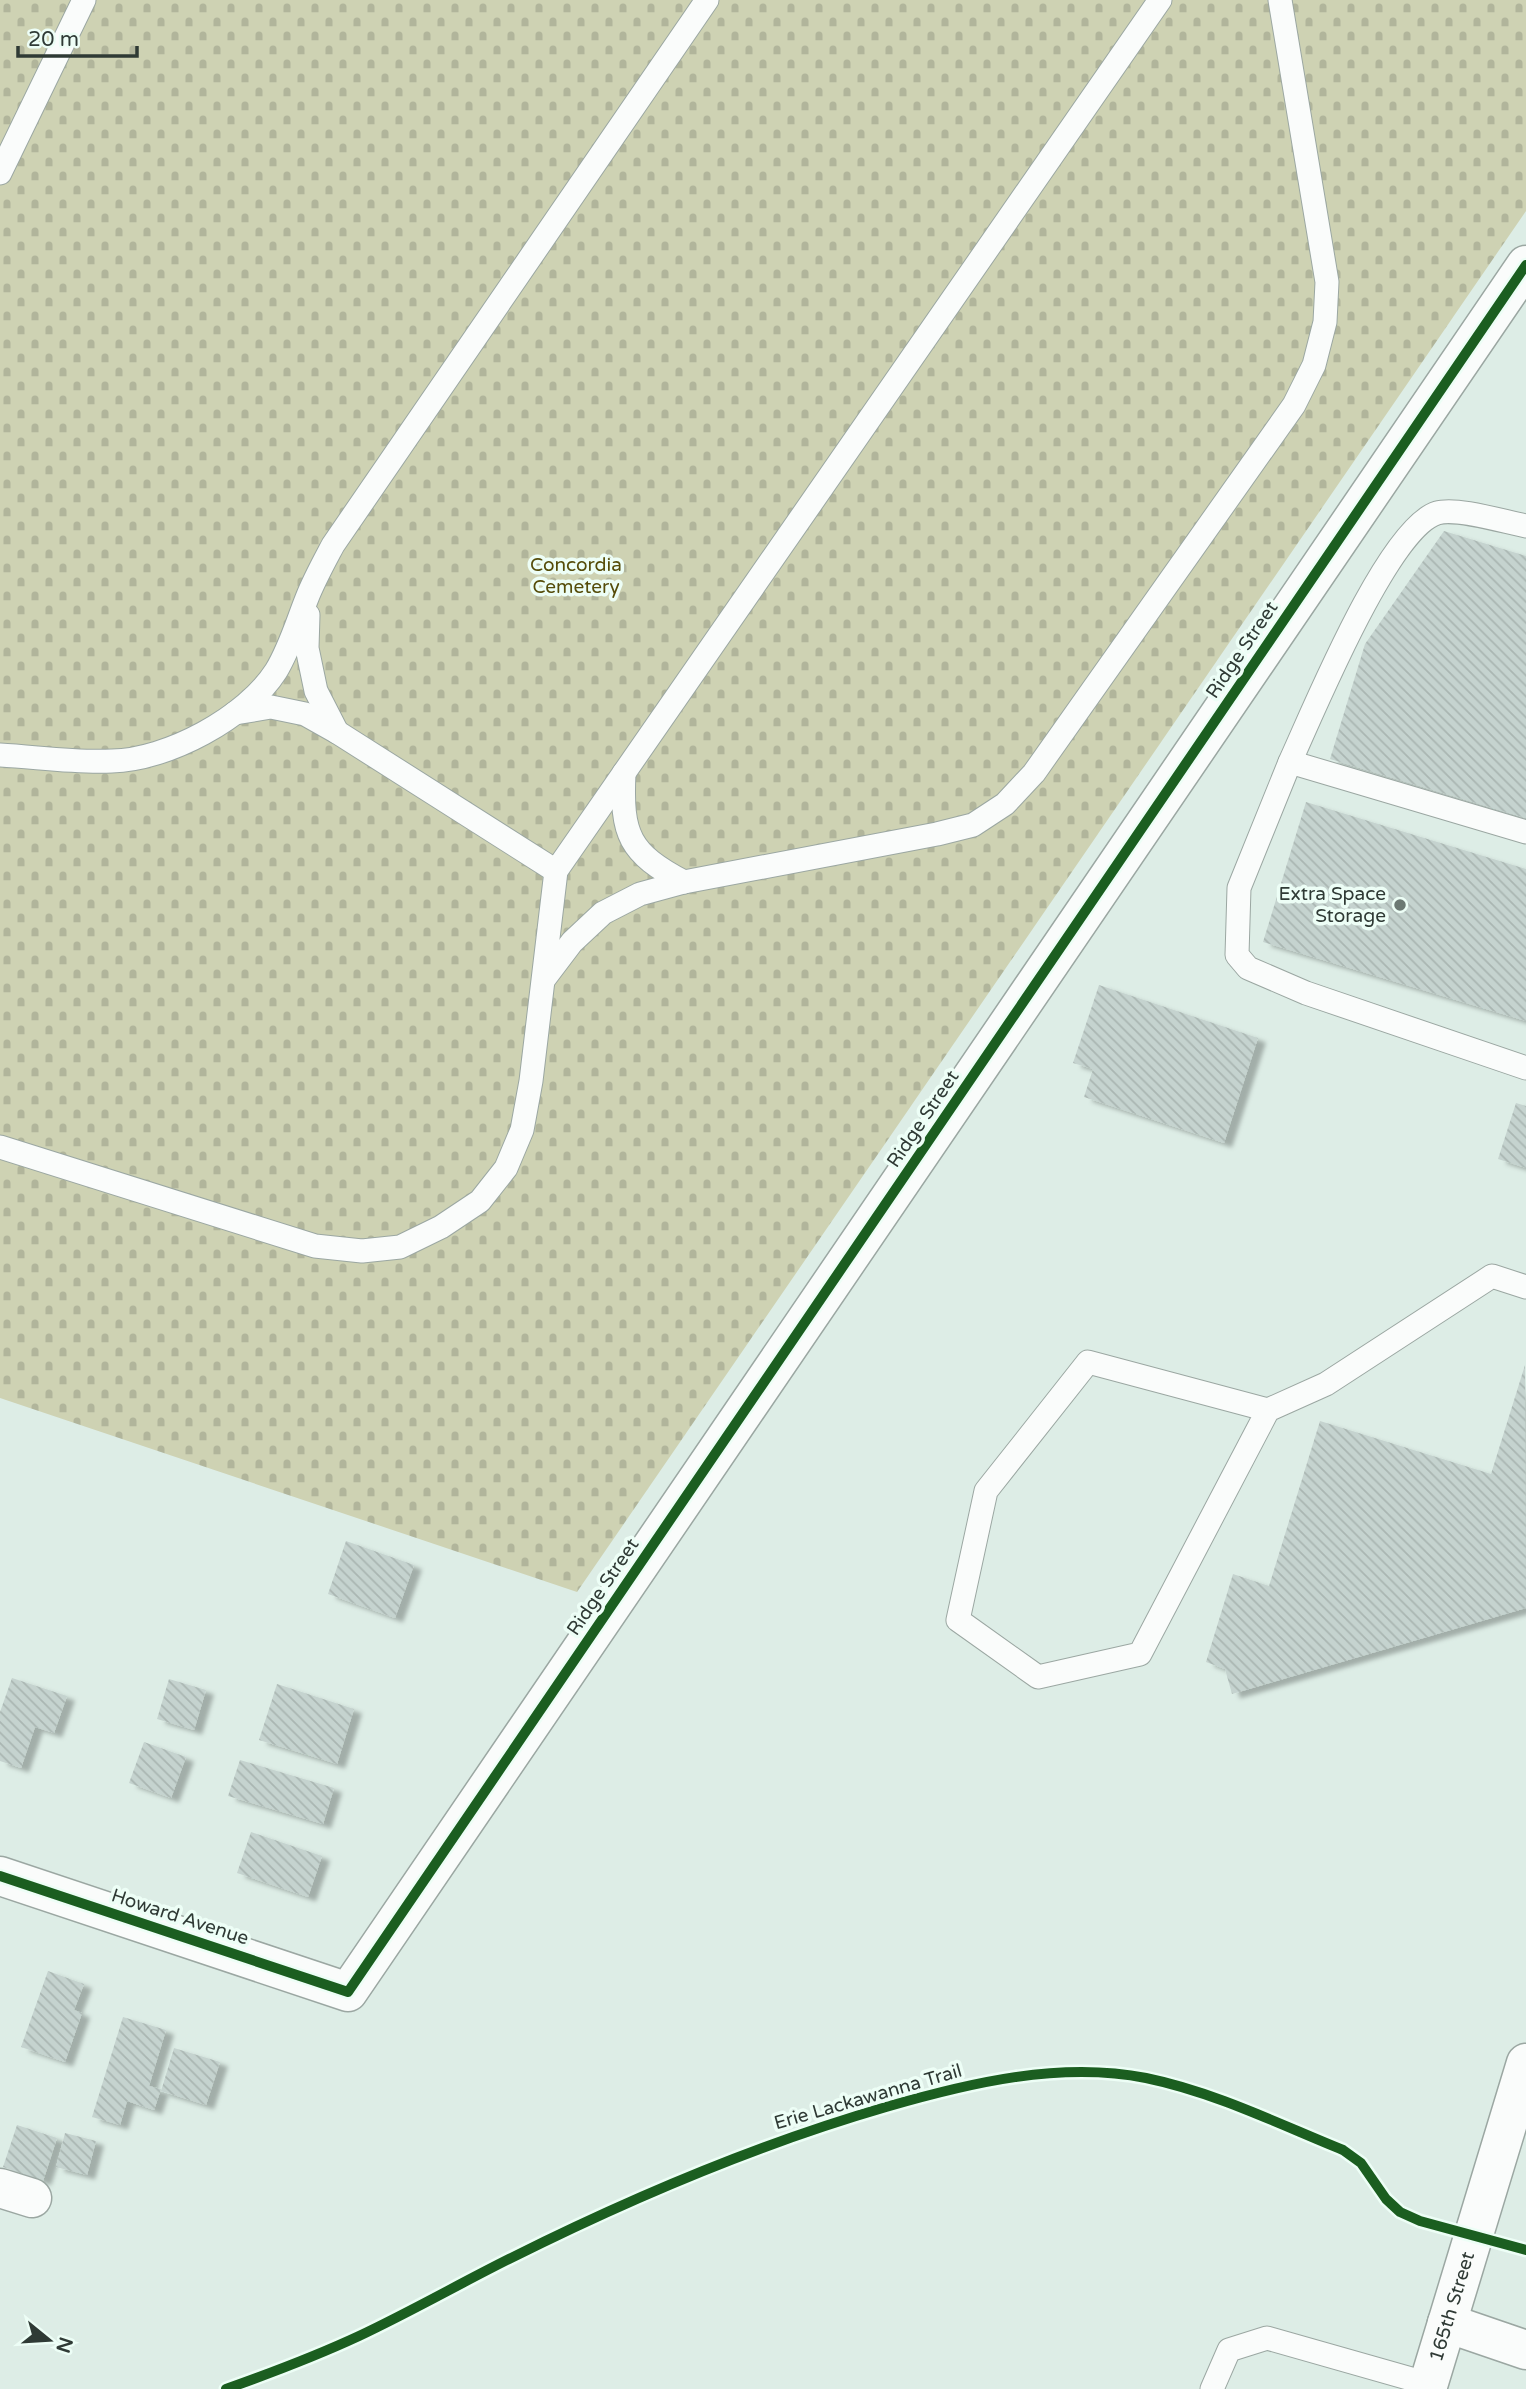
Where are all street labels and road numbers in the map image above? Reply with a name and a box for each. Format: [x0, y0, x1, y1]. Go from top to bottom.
street label: Ridge Street [1202, 597, 1282, 703]
street label: Ridge Street [883, 1066, 963, 1172]
street label: Ridge Street [563, 1534, 643, 1640]
street label: Howard Avenue [109, 1884, 251, 1950]
street label: Erie Lackawanna Trail [772, 2060, 964, 2134]
street label: 165th Street [1425, 2249, 1479, 2364]

